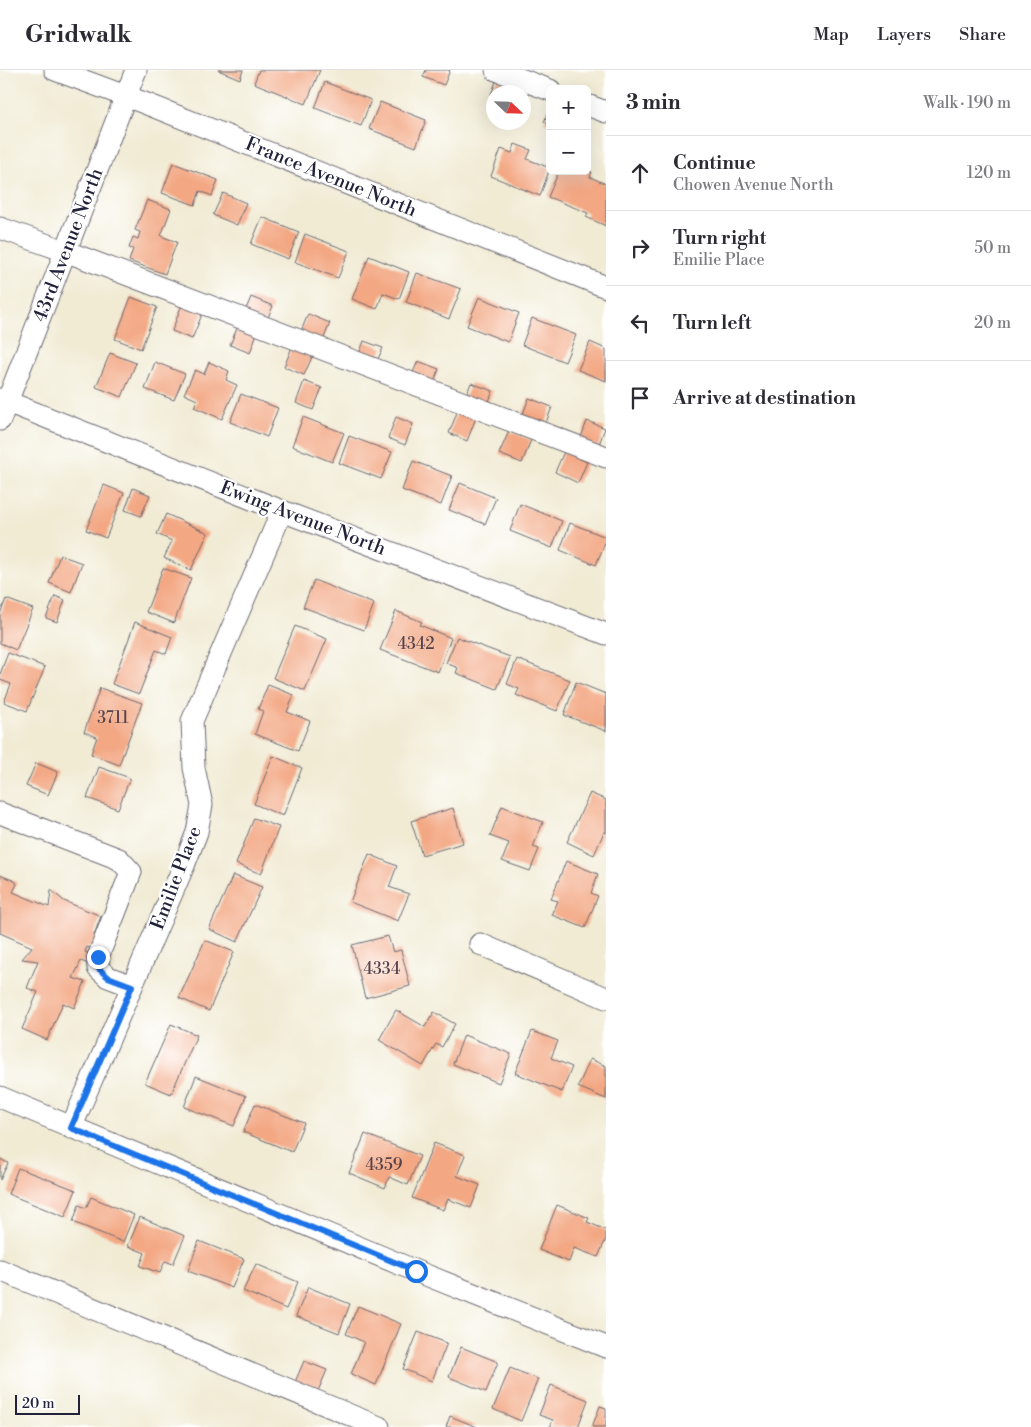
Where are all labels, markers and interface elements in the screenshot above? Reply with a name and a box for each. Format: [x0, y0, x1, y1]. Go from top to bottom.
text: Gridwalk [25, 20, 132, 50]
text: Map [814, 23, 849, 46]
text: Layers [877, 23, 931, 46]
text: Share [959, 23, 1006, 46]
north arrow [486, 85, 531, 130]
map controls [546, 85, 591, 175]
button: + [546, 85, 591, 130]
text: 3 min [626, 90, 681, 116]
text: Walk · 190 m [923, 93, 1011, 113]
button: − [546, 130, 591, 175]
street label: France Avenue North [242, 132, 420, 222]
text: Continue [673, 151, 756, 175]
icon: ahead [626, 159, 654, 187]
text: 120 m [967, 163, 1011, 183]
street label: 43rd Avenue North [28, 165, 108, 325]
text: Chowen Avenue North [673, 175, 834, 195]
text: Turn right [673, 226, 766, 250]
icon: right [626, 234, 654, 262]
text: 50 m [974, 238, 1011, 258]
text: Emilie Place [673, 250, 765, 270]
icon: left [626, 309, 654, 337]
text: Turn left [673, 311, 752, 335]
text: 20 m [974, 313, 1011, 333]
icon: arrive [626, 384, 654, 412]
text: Arrive at destination [673, 386, 856, 410]
street label: Ewing Avenue North [217, 475, 389, 561]
house number: 4342 [397, 634, 435, 654]
house number: 3711 [97, 708, 129, 728]
street label: Emilie Place [145, 823, 207, 933]
route end [87, 946, 110, 969]
house number: 4334 [364, 959, 401, 979]
house number: 4359 [366, 1155, 403, 1175]
route start [405, 1260, 428, 1283]
scale bar [15, 1392, 80, 1415]
text: 20 m [22, 1395, 54, 1413]

